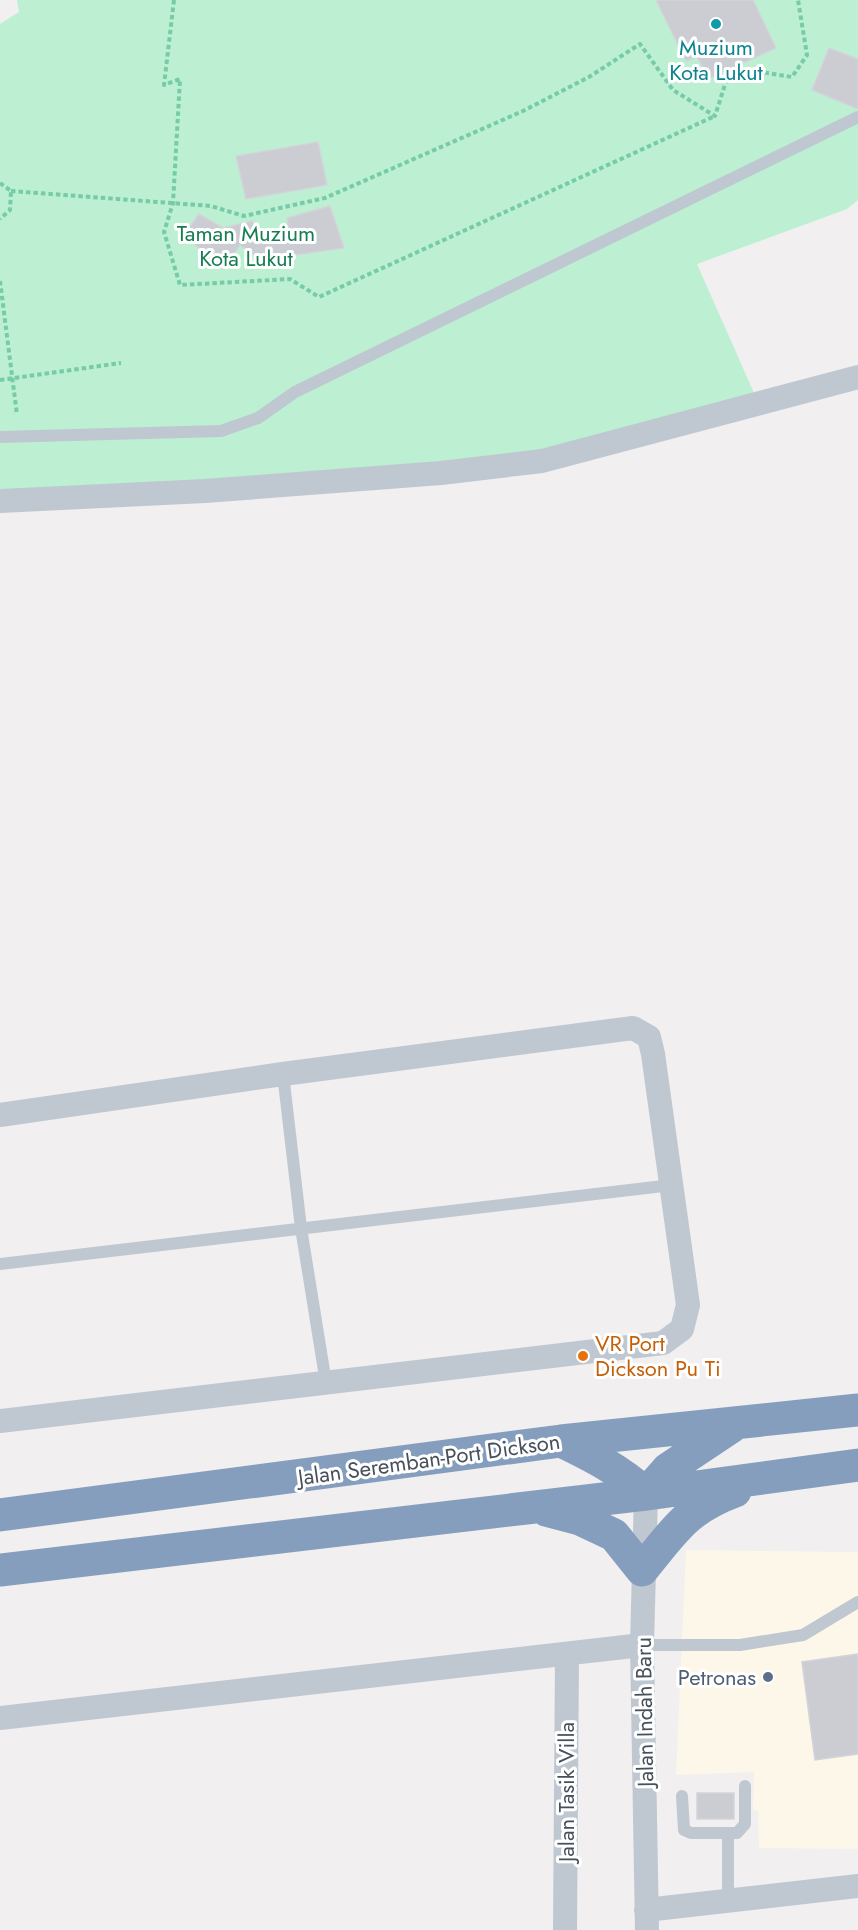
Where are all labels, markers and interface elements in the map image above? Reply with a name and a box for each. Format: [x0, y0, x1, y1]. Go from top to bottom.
marker: Muzium Kota Lukut [709, 17, 723, 31]
place label: Muzium Kota Lukut [669, 31, 763, 88]
park label: Taman Muzium Kota Lukut [177, 217, 315, 274]
place label: VR Port Dickson Pu Ti [595, 1327, 721, 1384]
marker: VR Port Dickson Pu Ti [576, 1349, 590, 1363]
street label: Jalan Seremban-Port Dickson [293, 1425, 562, 1494]
street label: Jalan Indah Baru [627, 1637, 661, 1790]
place label: Petronas [678, 1661, 756, 1693]
marker: Petronas [761, 1670, 775, 1684]
street label: Jalan Tasik Villa [550, 1722, 582, 1865]

